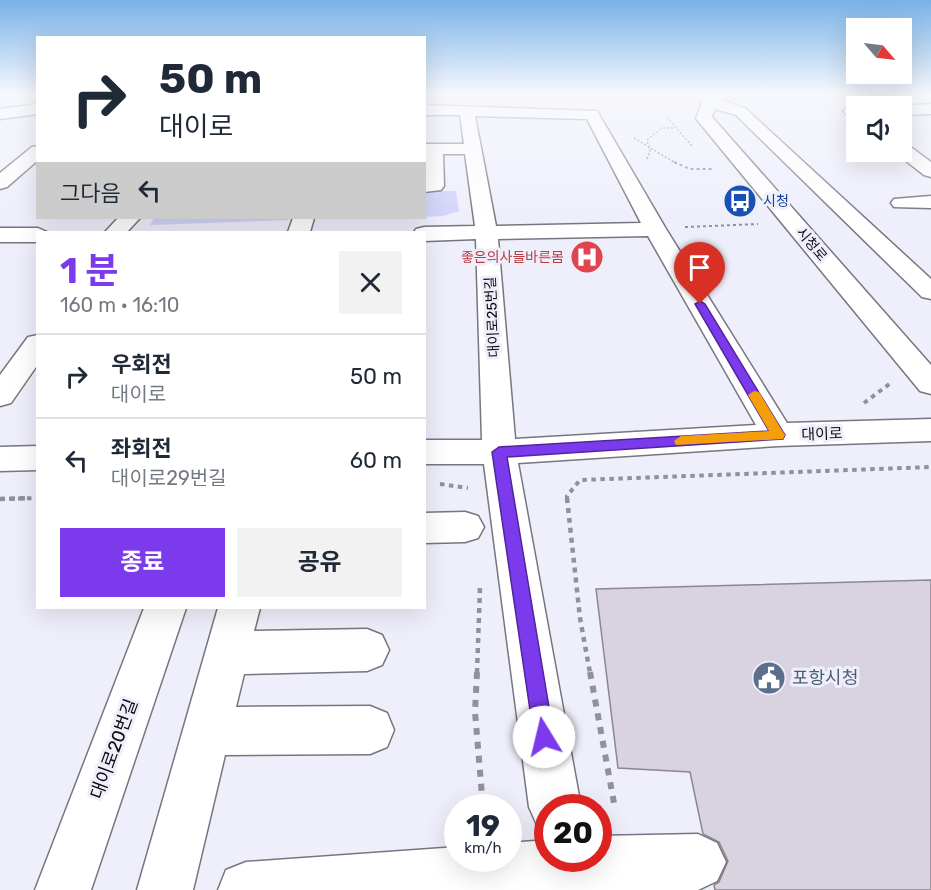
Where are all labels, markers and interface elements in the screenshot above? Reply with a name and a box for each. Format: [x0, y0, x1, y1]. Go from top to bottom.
north arrow [846, 18, 912, 84]
map controls [846, 18, 912, 162]
text: 50 m [159, 54, 262, 104]
icon: right [60, 60, 138, 138]
button: sound [846, 96, 912, 162]
text: 대이로 [159, 111, 234, 143]
icon: left [133, 174, 166, 207]
text: 그다음 [60, 180, 121, 207]
bus stop icon: 시청 [722, 183, 758, 219]
place label: 시청 [763, 193, 789, 210]
street label: 시청로 [793, 224, 831, 265]
hospital icon: 좋은의사들바른몸 [569, 239, 605, 275]
pin [674, 242, 725, 304]
text: 1 분 [60, 249, 119, 292]
place label: 좋은의사들바른몸 [461, 249, 564, 266]
button: close [339, 251, 402, 314]
icon: arrive [683, 251, 716, 284]
street label: 대이로25번길 [482, 276, 503, 358]
text: 160 m · 16:10 [60, 293, 179, 317]
text: 우회전 [111, 351, 172, 378]
icon: right [60, 360, 93, 393]
text: 50 m [350, 363, 402, 390]
text: 대이로 [111, 382, 166, 406]
street label: 대이로 [801, 424, 843, 444]
text: 좌회전 [111, 435, 172, 462]
icon: left [60, 444, 93, 477]
text: 60 m [350, 447, 402, 474]
text: 대이로29번길 [111, 466, 227, 490]
button: 종료 [60, 528, 225, 597]
button: 공유 [237, 528, 402, 597]
public building icon: 포항시청 [751, 660, 787, 696]
place label: 포항시청 [792, 667, 858, 689]
street label: 대이로20번길 [86, 696, 142, 802]
position arrow [512, 705, 576, 769]
speed limit sign: 20 [534, 794, 612, 872]
text: 19 [466, 808, 500, 844]
text: km/h [464, 839, 502, 857]

